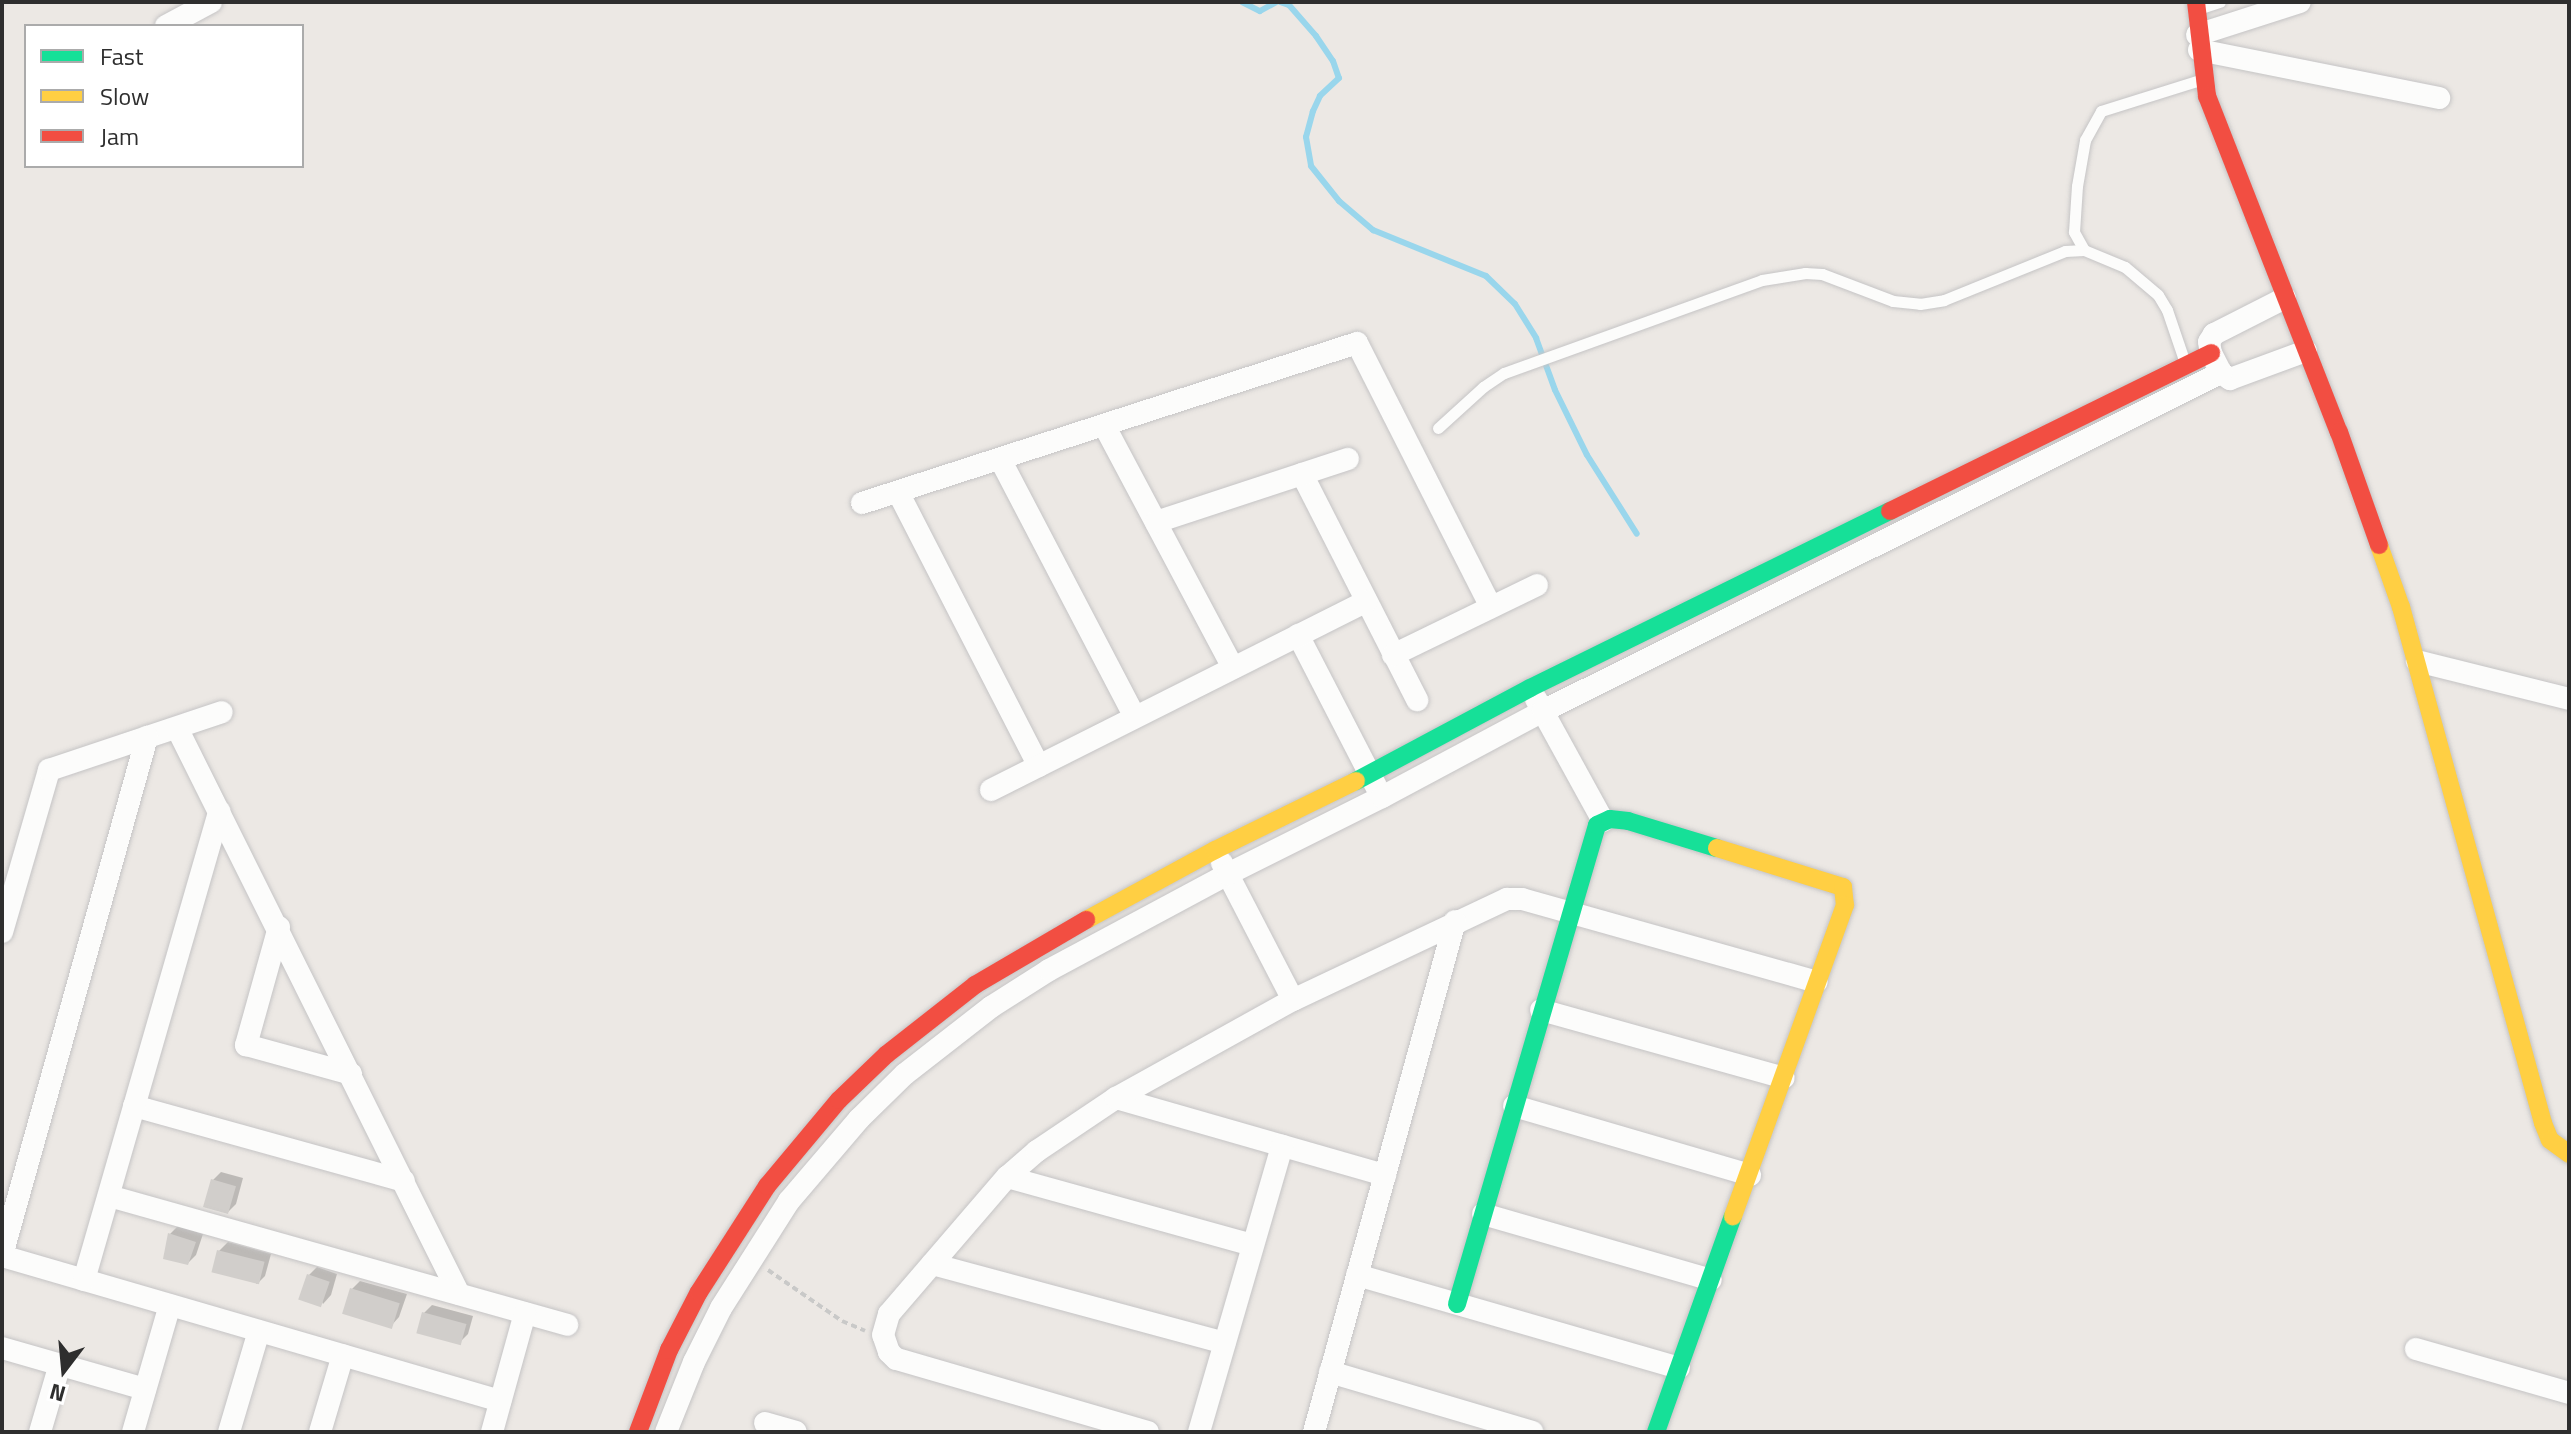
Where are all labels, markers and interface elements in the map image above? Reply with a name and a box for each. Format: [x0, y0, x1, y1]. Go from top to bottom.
legend [24, 24, 304, 168]
text: Fast [100, 38, 143, 74]
text: Slow [100, 78, 149, 114]
text: Jam [100, 118, 139, 154]
north arrow [24, 1330, 104, 1410]
text: N [45, 1375, 69, 1412]

